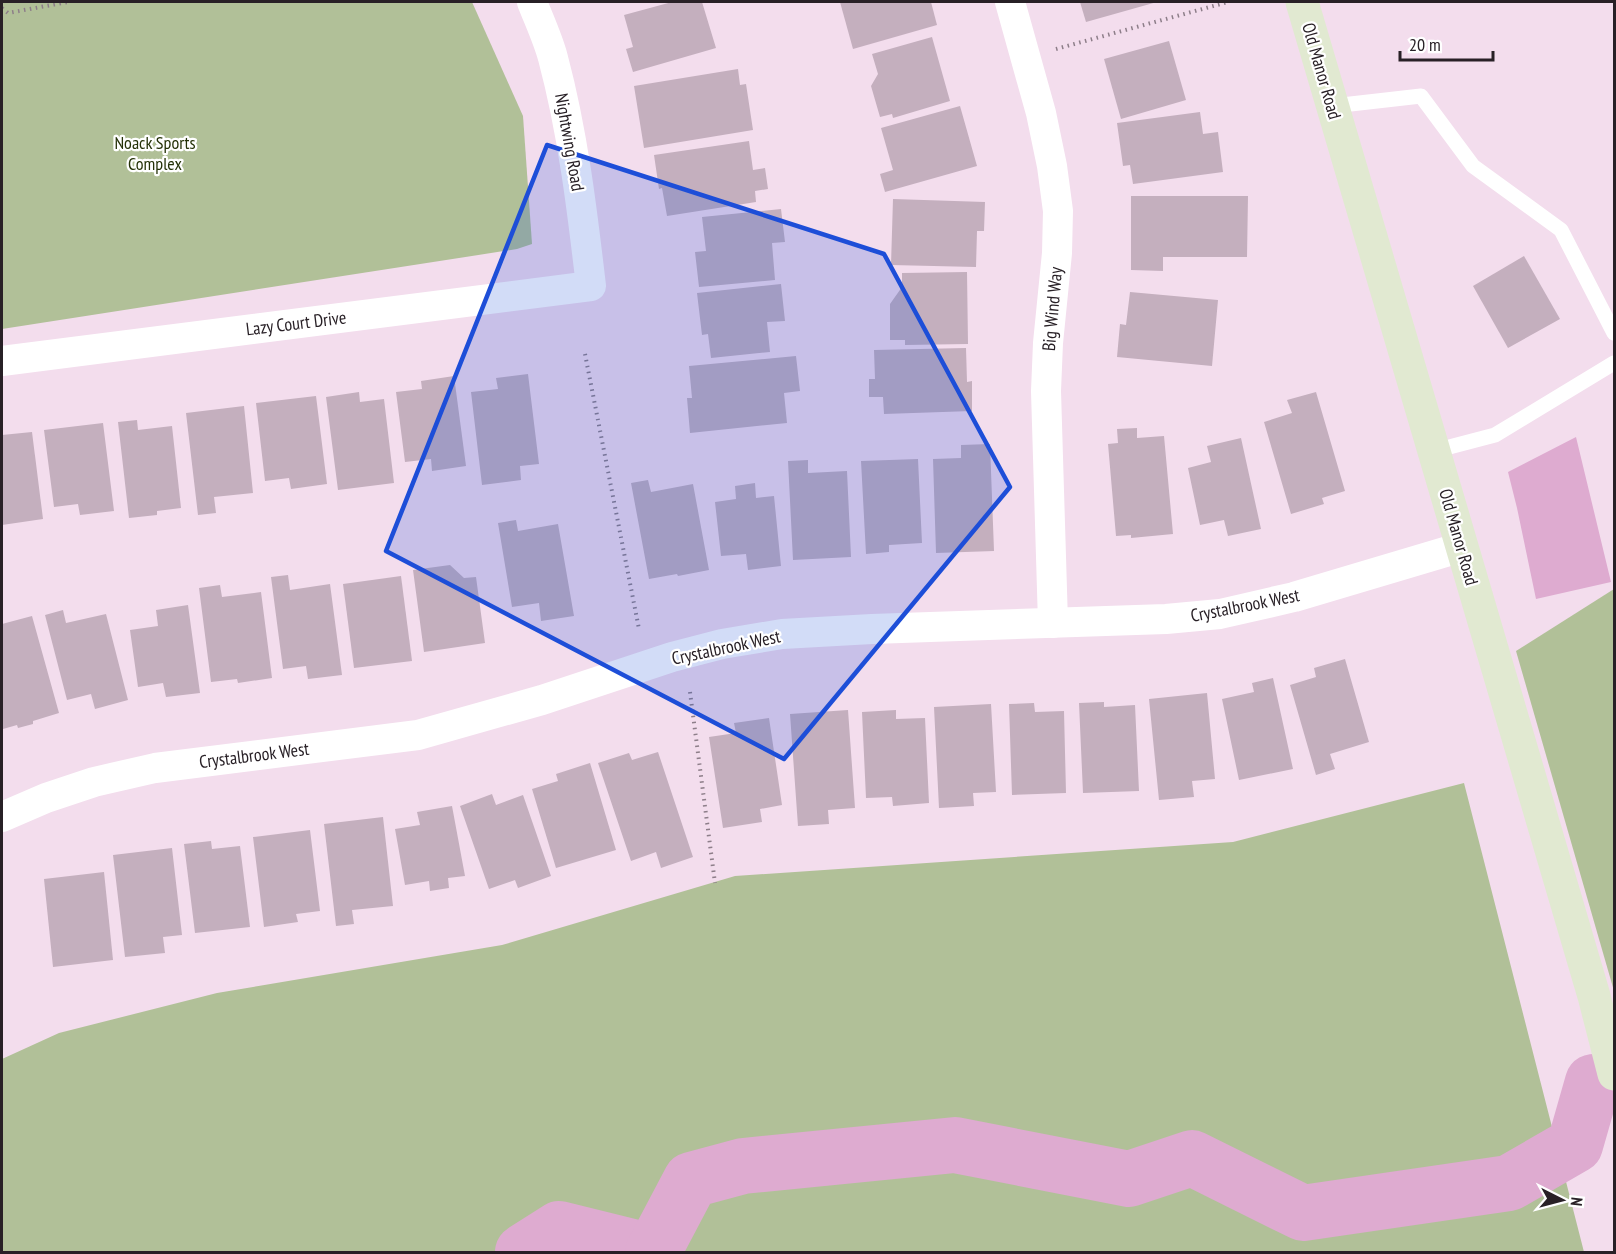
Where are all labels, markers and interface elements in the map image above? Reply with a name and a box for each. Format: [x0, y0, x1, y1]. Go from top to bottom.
street label: Old Manor Road [1297, 20, 1347, 122]
scale bar [1400, 24, 1493, 62]
text: 20 m [1409, 33, 1441, 56]
street label: Nightwing Road [550, 91, 590, 193]
park label: Noack Sports Complex [114, 131, 196, 175]
street label: Big Wind Way [1037, 266, 1067, 352]
street label: Lazy Court Drive [244, 305, 348, 341]
street label: Old Manor Road [1434, 486, 1484, 588]
street label: Crystalbrook West [1189, 583, 1301, 627]
street label: Crystalbrook West [670, 624, 782, 670]
street label: Crystalbrook West [198, 737, 310, 773]
north arrow [1532, 1170, 1592, 1230]
text: N [1567, 1196, 1587, 1207]

